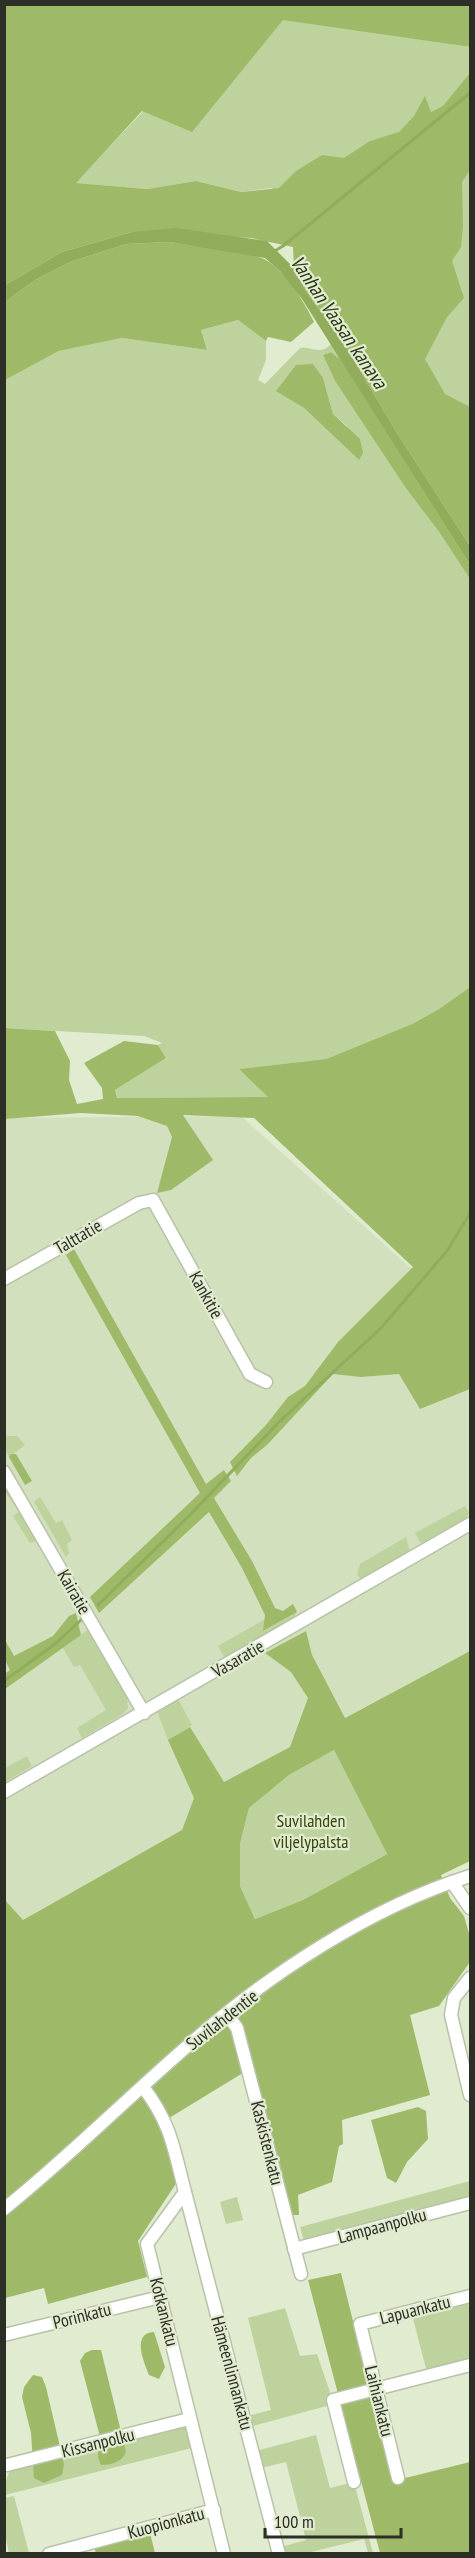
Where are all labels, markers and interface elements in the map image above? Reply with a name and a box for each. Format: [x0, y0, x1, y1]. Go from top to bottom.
water label: Vanhan Vaasan kanava [285, 250, 394, 394]
street label: Talttatie [50, 1214, 106, 1259]
street label: Kankitie [184, 1267, 229, 1323]
street label: Kairatie [52, 1565, 96, 1618]
street label: Vasaratie [207, 1634, 268, 1683]
park label: Suvilahden viljelypalsta [274, 1809, 348, 1853]
street label: Suvilahdentie [181, 1984, 262, 2055]
street label: Kaskistenkatu [246, 2098, 289, 2187]
street label: Lampaanpolku [335, 2203, 429, 2248]
street label: Kotkankatu [145, 2275, 184, 2349]
street label: Lapuankatu [377, 2290, 453, 2329]
street label: Porinkatu [50, 2297, 113, 2334]
street label: Hämeenlinnankatu [206, 2313, 259, 2432]
street label: Laihiankatu [360, 2363, 399, 2439]
street label: Kissanpolku [59, 2422, 137, 2463]
street label: Kuopionkatu [125, 2501, 207, 2544]
scale bar [265, 2501, 402, 2539]
text: 100 m [274, 2510, 314, 2533]

